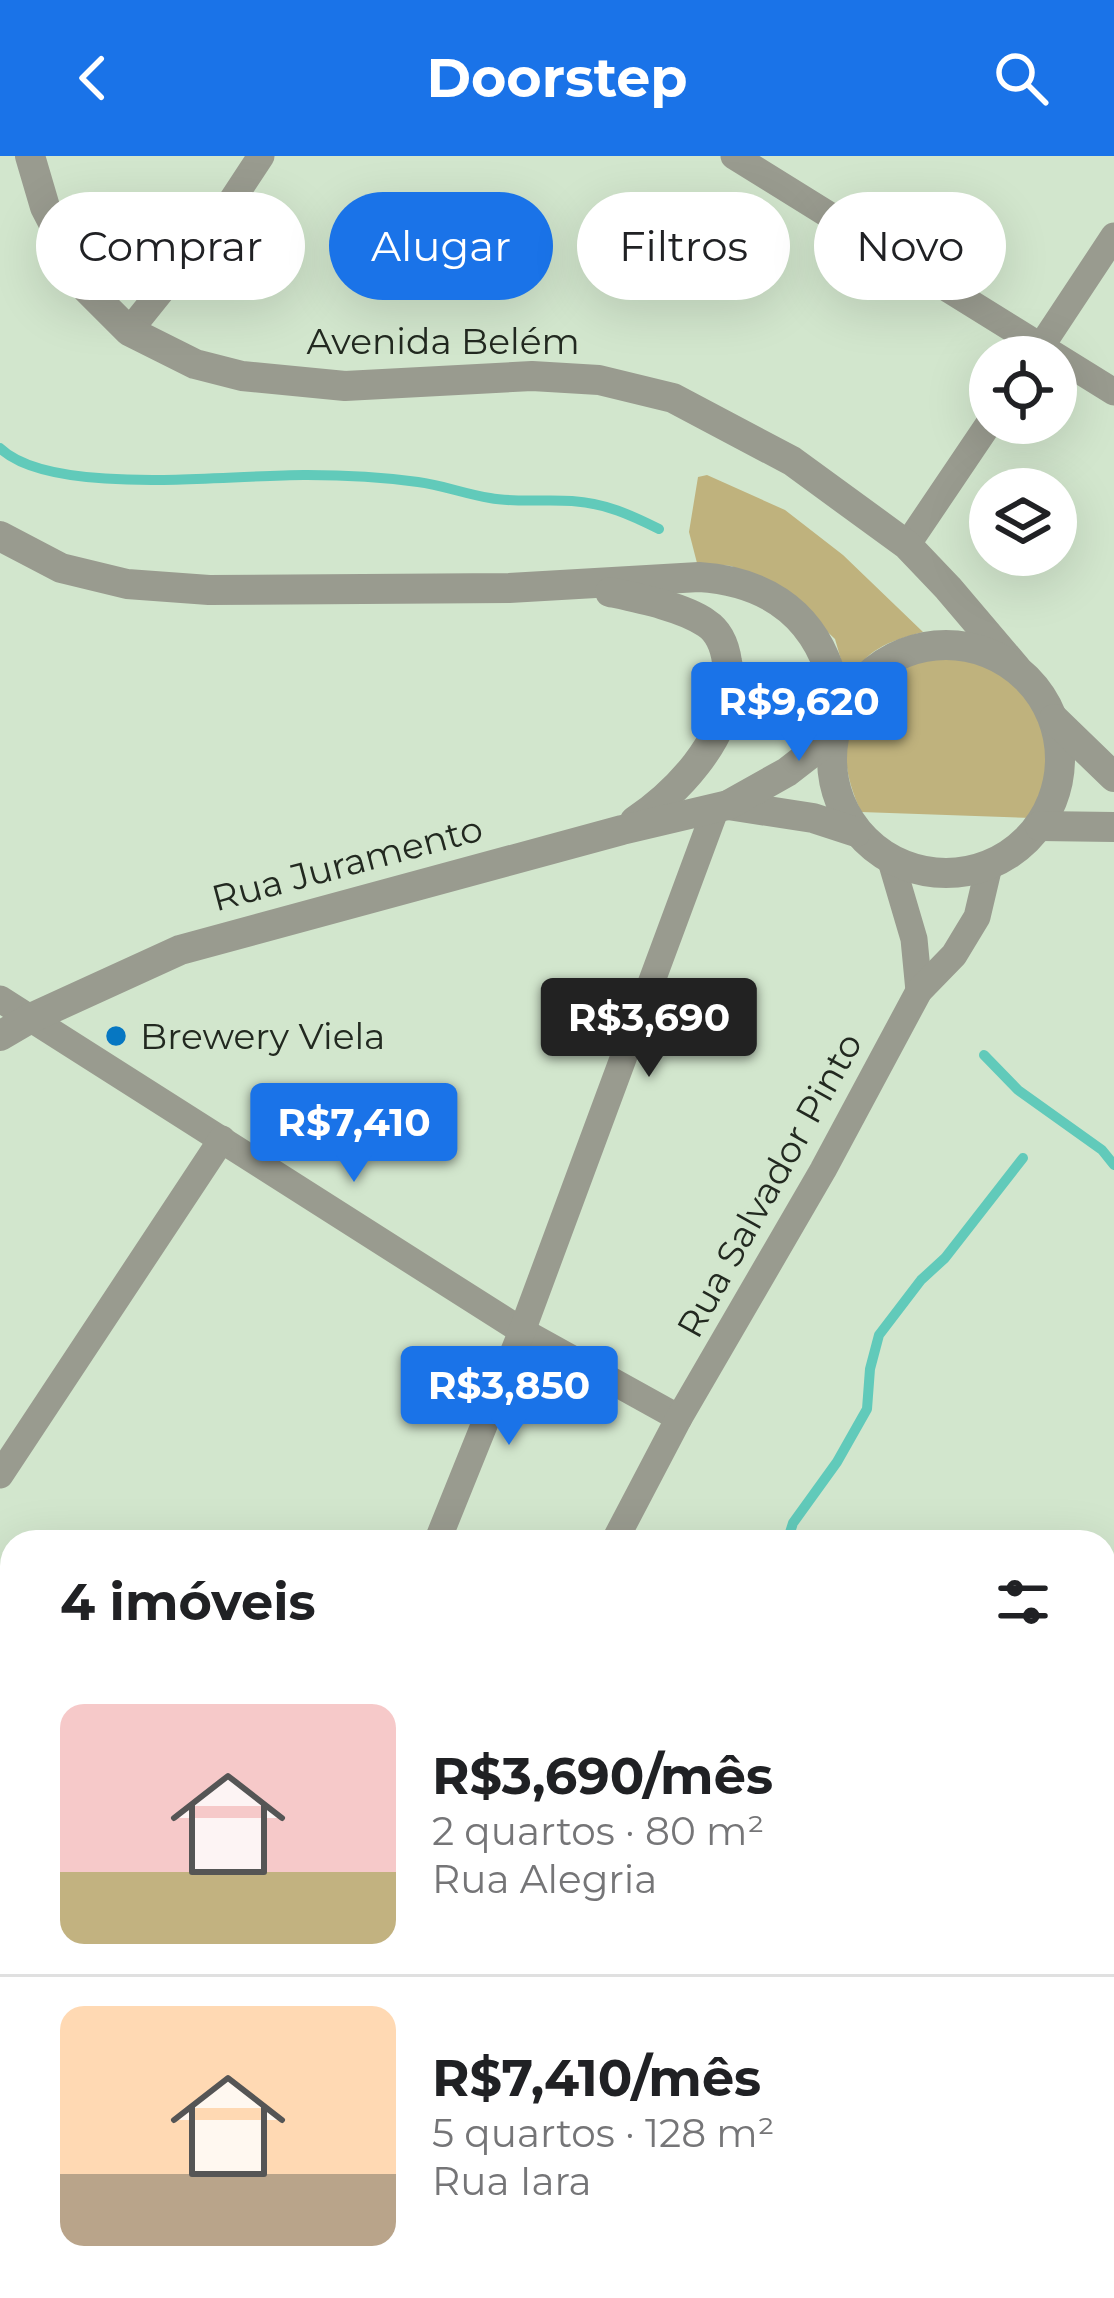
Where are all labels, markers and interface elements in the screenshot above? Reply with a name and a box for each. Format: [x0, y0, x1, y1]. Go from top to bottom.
icon: back [60, 45, 126, 111]
text: Doorstep [426, 45, 688, 111]
icon: search [988, 45, 1054, 111]
chip: Comprar [36, 192, 305, 300]
chip: Alugar [329, 192, 553, 300]
chip: Filtros [577, 192, 790, 300]
chip: Novo [814, 192, 1006, 300]
street label: Avenida Belém [306, 319, 580, 363]
map controls [969, 336, 1077, 576]
button: locate [969, 336, 1077, 444]
button: layers [969, 468, 1077, 576]
pin: R$9,620 [688, 662, 910, 764]
text: R$9,620 [718, 677, 880, 725]
street label: Rua Juramento [207, 806, 487, 920]
pin: R$3,690 [538, 978, 760, 1080]
text: R$3,690 [568, 993, 730, 1041]
place label: Brewery Viela [140, 1014, 385, 1058]
marker: Brewery Viela [103, 1023, 129, 1049]
street label: Rua Salvador Pinto [667, 1025, 871, 1345]
pin: R$7,410 [243, 1083, 465, 1185]
text: R$7,410 [277, 1098, 431, 1146]
pin: R$3,850 [398, 1346, 620, 1448]
text: R$3,850 [428, 1361, 590, 1409]
icon: filters [990, 1569, 1056, 1635]
text: 4 imóveis [60, 1571, 316, 1633]
text: R$3,690/mês [432, 1745, 773, 1807]
icon: home [156, 1752, 300, 1896]
text: 2 quartos · 80 m² [432, 1807, 764, 1855]
text: Rua Alegria [432, 1855, 657, 1903]
text: R$7,410/mês [432, 2047, 761, 2109]
icon: home [156, 2054, 300, 2198]
text: 5 quartos · 128 m² [432, 2109, 775, 2157]
text: Rua Iara [432, 2157, 591, 2205]

